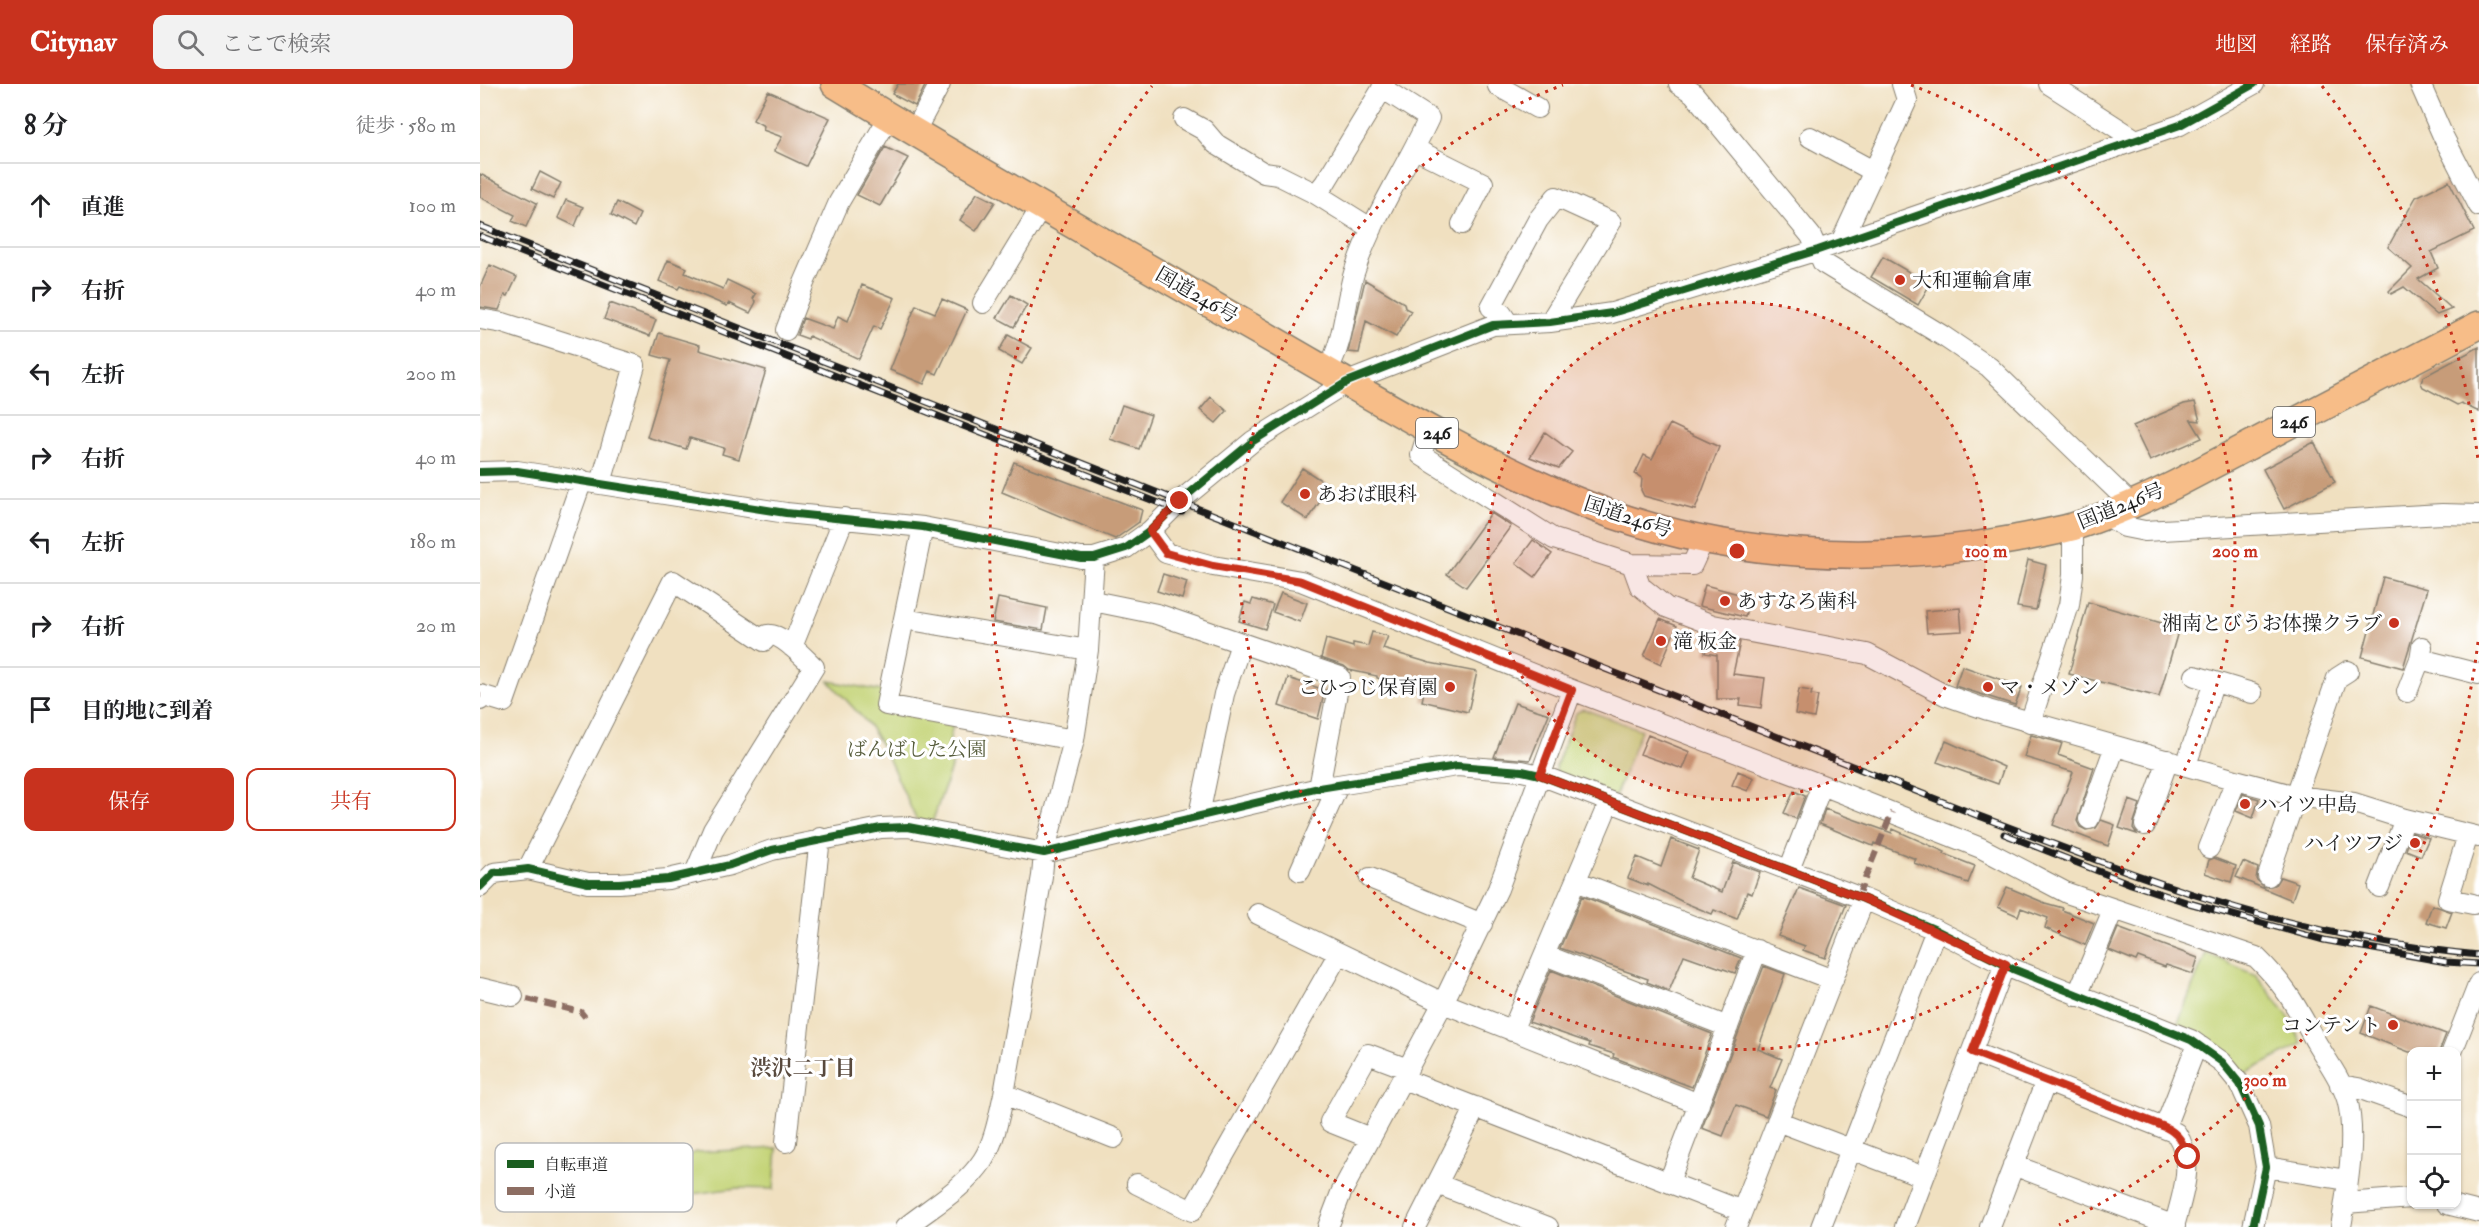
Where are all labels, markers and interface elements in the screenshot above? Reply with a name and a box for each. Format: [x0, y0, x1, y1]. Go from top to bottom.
search box [153, 15, 573, 69]
text: Citynav [30, 25, 117, 60]
icon: search [174, 26, 207, 59]
text: ここで検索 [222, 30, 332, 58]
text: 地図 [2215, 31, 2257, 58]
text: 経路 [2290, 31, 2332, 58]
text: 保存済み [2365, 31, 2449, 58]
text: 8 分 [24, 110, 68, 142]
text: 徒歩 · 580 m [356, 113, 456, 138]
icon: ahead [24, 189, 57, 222]
text: 直進 [81, 193, 125, 221]
text: 100 m [409, 193, 456, 218]
street label: 国道246号 [1151, 261, 1243, 329]
place label: 大和運輸倉庫 [1912, 268, 2032, 293]
icon: right [24, 273, 57, 306]
marker: 大和運輸倉庫 [1893, 273, 1907, 287]
text: 右折 [81, 277, 125, 305]
text: 40 m [415, 277, 456, 302]
icon: left [24, 357, 57, 390]
text: 左折 [81, 361, 125, 389]
text: 200 m [406, 361, 456, 386]
road number: 246 [2273, 407, 2315, 437]
road number: 246 [1416, 418, 1458, 448]
icon: right [24, 441, 57, 474]
text: 右折 [81, 445, 125, 473]
text: 40 m [415, 445, 456, 470]
street label: 国道246号 [2074, 477, 2168, 535]
place label: あおば眼科 [1317, 482, 1417, 507]
route end [1166, 487, 1192, 513]
marker: あおば眼科 [1298, 487, 1312, 501]
street label: 国道246号 [1581, 491, 1675, 543]
icon: left [24, 525, 57, 558]
text: 左折 [81, 529, 125, 557]
text: 180 m [409, 529, 456, 554]
text: 100 m [1965, 540, 2008, 563]
text: 200 m [2212, 540, 2259, 563]
centre of rings [1727, 541, 1747, 561]
place label: あすなろ歯科 [1737, 589, 1857, 614]
marker: あすなろ歯科 [1718, 594, 1732, 608]
icon: right [24, 609, 57, 642]
place label: 湘南とびうお体操クラブ [2162, 611, 2382, 636]
text: 右折 [81, 613, 125, 641]
text: 20 m [416, 613, 456, 638]
marker: 湘南とびうお体操クラブ [2387, 616, 2401, 630]
place label: 滝 板金 [1673, 629, 1737, 654]
marker: 滝 板金 [1654, 634, 1668, 648]
place label: こひつじ保育園 [1298, 675, 1438, 700]
place label: マ・メゾン [2000, 675, 2099, 700]
marker: こひつじ保育園 [1443, 680, 1457, 694]
marker: マ・メゾン [1981, 680, 1995, 694]
icon: arrive [24, 693, 57, 726]
text: 目的地に到着 [81, 697, 213, 725]
park label: ばんばした公園 [847, 737, 987, 762]
button: 保存 [24, 768, 234, 831]
button: 共有 [246, 768, 456, 831]
place label: ハイツ中島 [2257, 792, 2357, 817]
marker: ハイツ中島 [2238, 797, 2252, 811]
place label: ハイツフジ [2304, 831, 2403, 856]
marker: ハイツフジ [2408, 836, 2422, 850]
place label: コンテント [2282, 1013, 2381, 1038]
marker: コンテント [2386, 1018, 2400, 1032]
map controls [2407, 1047, 2461, 1209]
button: + [2407, 1047, 2461, 1101]
district label: 渋沢二丁目 [751, 1055, 856, 1082]
text: 300 m [2243, 1069, 2288, 1092]
button: − [2407, 1101, 2461, 1155]
legend [495, 1143, 693, 1212]
route start [2174, 1143, 2200, 1169]
text: 自転車道 [544, 1155, 608, 1175]
button: locate [2407, 1155, 2461, 1209]
text: 小道 [544, 1182, 576, 1202]

